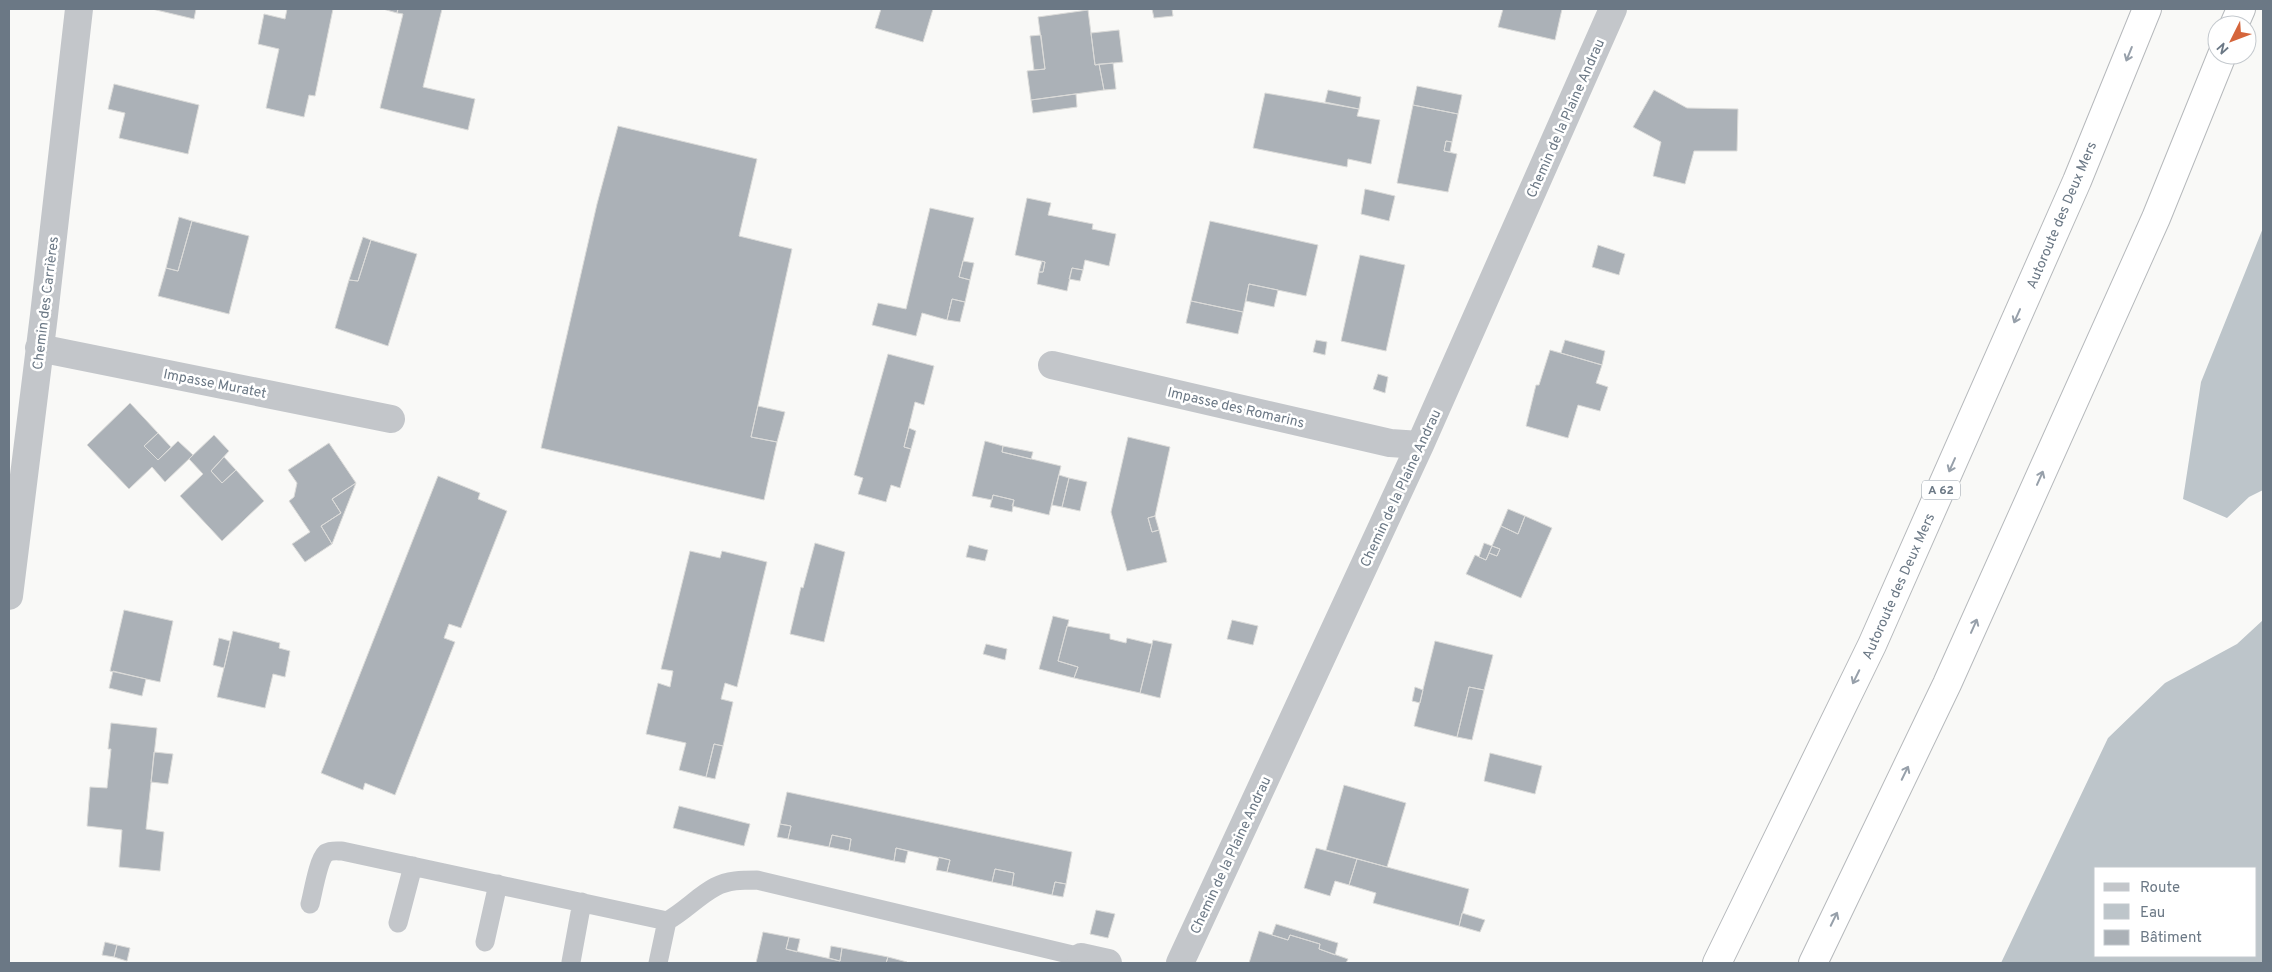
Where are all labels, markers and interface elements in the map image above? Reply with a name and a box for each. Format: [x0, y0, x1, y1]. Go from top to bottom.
north arrow [2207, 15, 2257, 65]
street label: Chemin de la Plaine Andrau [1524, 37, 1609, 201]
text: N [2214, 38, 2233, 57]
one-way arrow [2123, 46, 2133, 61]
street label: Autoroute des Deux Mers [2024, 139, 2101, 292]
street label: Chemin des Carrières [30, 236, 63, 371]
one-way arrow [2012, 308, 2022, 323]
street label: Impasse Muratet [162, 366, 268, 403]
street label: Impasse des Romarins [1166, 384, 1306, 432]
street label: Chemin de la Plaine Andrau [1357, 407, 1445, 570]
one-way arrow [1946, 457, 1956, 472]
one-way arrow [2035, 471, 2045, 486]
road number: A 62 [1922, 480, 1960, 500]
street label: Autoroute des Deux Mers [1859, 511, 1939, 662]
one-way arrow [1969, 619, 1979, 634]
one-way arrow [1851, 669, 1860, 684]
one-way arrow [1900, 766, 1910, 781]
street label: Chemin de la Plaine Andrau [1187, 774, 1275, 937]
legend [2094, 867, 2257, 957]
text: Route [2140, 879, 2180, 898]
text: Eau [2140, 904, 2165, 923]
one-way arrow [1830, 912, 1839, 927]
text: Bâtiment [2140, 929, 2202, 948]

